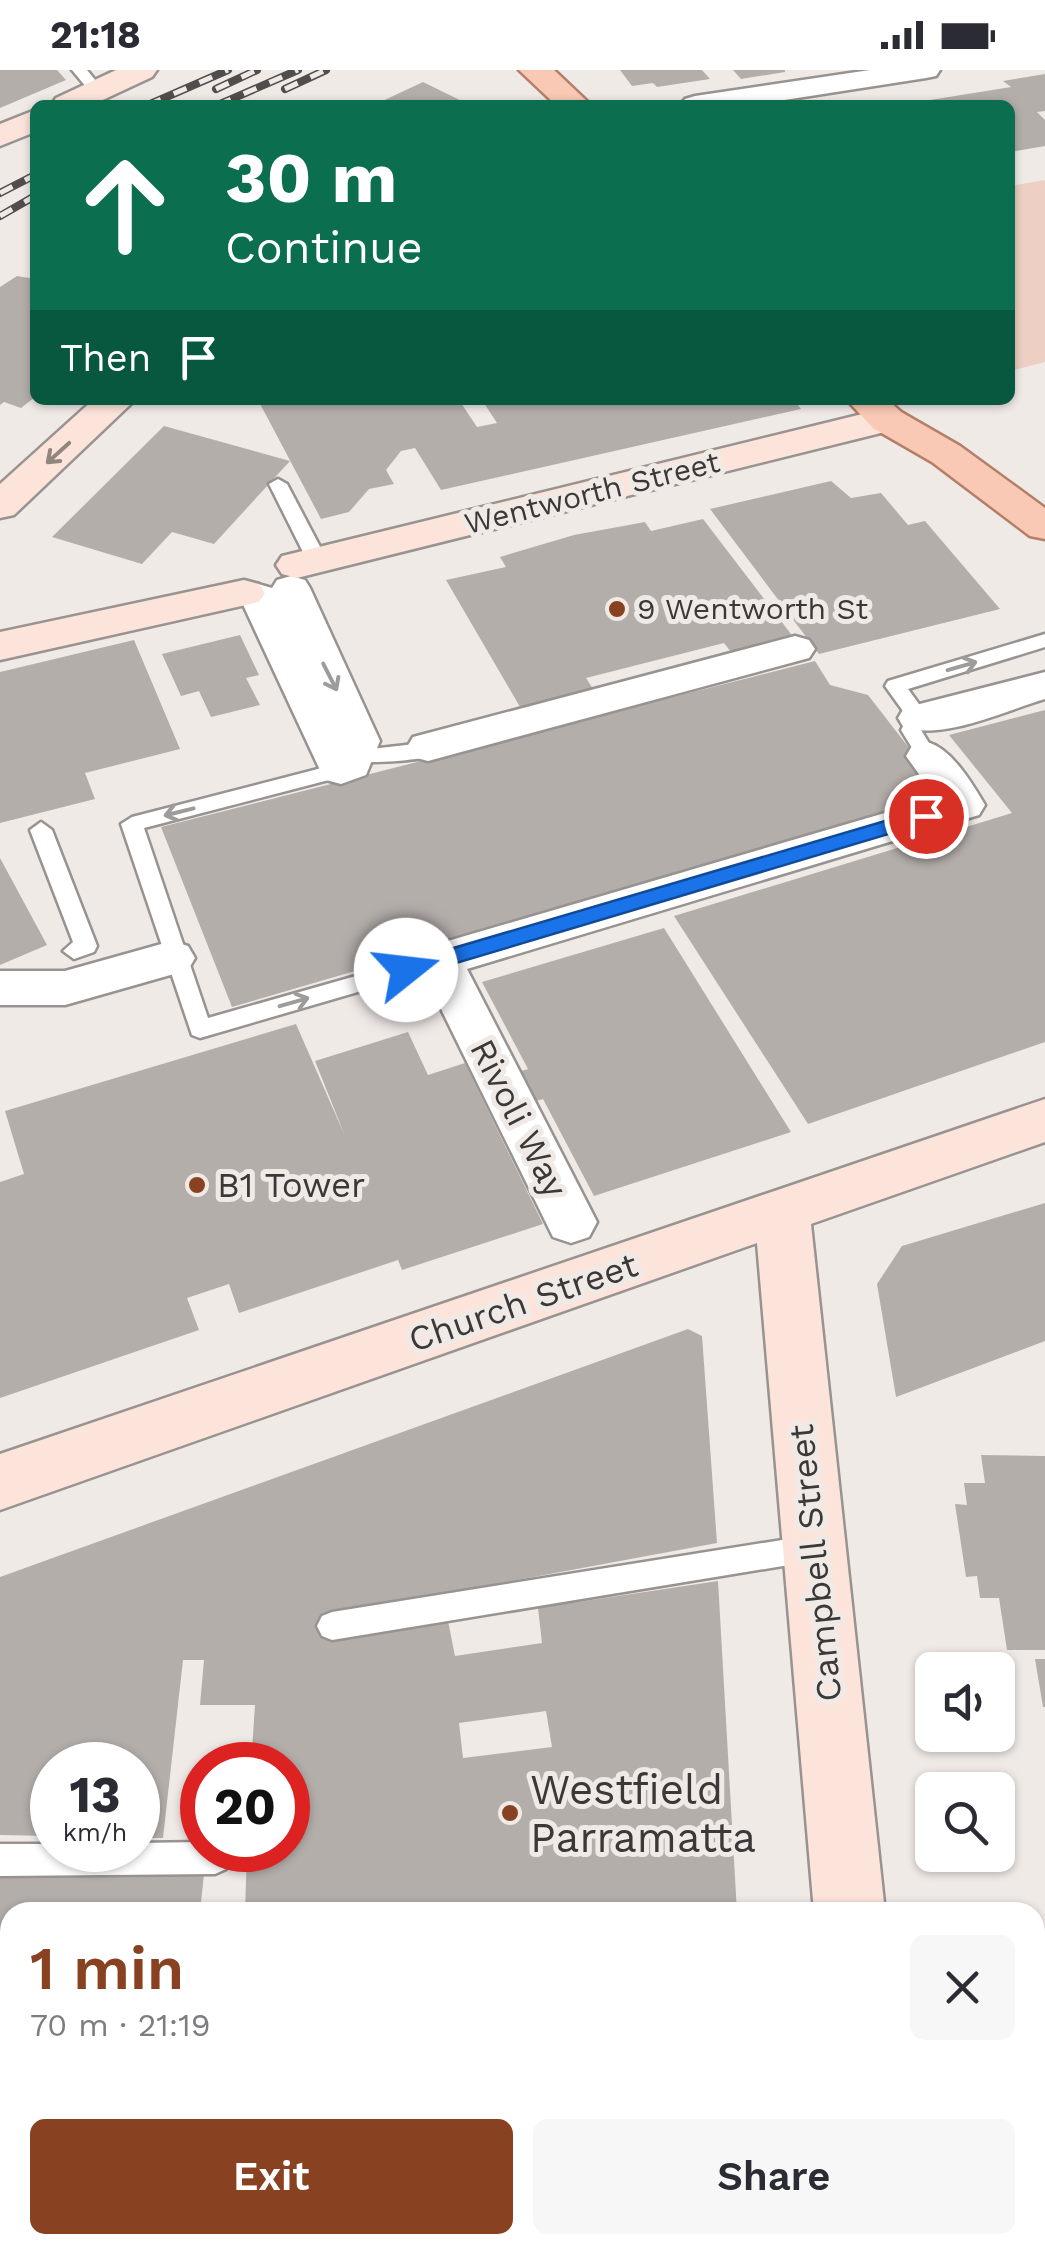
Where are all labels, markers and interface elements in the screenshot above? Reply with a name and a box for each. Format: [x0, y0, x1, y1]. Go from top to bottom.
text: 21:18 [50, 13, 141, 57]
text: 30 m [225, 137, 397, 219]
icon: ahead [60, 140, 190, 270]
text: Continue [225, 221, 423, 274]
icon: arrive [171, 330, 226, 385]
text: Then [60, 336, 151, 380]
one-way arrow [46, 441, 71, 464]
street label: Wentworth Street [461, 444, 723, 541]
place label: 9 Wentworth St [637, 591, 869, 626]
marker: 9 Wentworth St [606, 598, 628, 620]
one-way arrow [946, 656, 977, 675]
one-way arrow [321, 662, 340, 692]
pin [884, 774, 969, 859]
icon: arrive [899, 789, 954, 844]
one-way arrow [164, 804, 196, 822]
position arrow [354, 918, 458, 1022]
one-way arrow [278, 992, 309, 1010]
street label: Rivoli Way [461, 1032, 577, 1204]
place label: B1 Tower [217, 1164, 365, 1206]
marker: B1 Tower [186, 1174, 208, 1196]
street label: Church Street [403, 1243, 643, 1361]
street label: Campbell Street [780, 1422, 850, 1704]
map controls [915, 1652, 1015, 1872]
button: sound [915, 1652, 1015, 1752]
speed limit sign: 20 [180, 1742, 310, 1872]
text: 13 [69, 1765, 121, 1824]
place label: Westfield Parramatta [530, 1765, 756, 1862]
button: search [915, 1772, 1015, 1872]
marker: Westfield Parramatta [499, 1802, 521, 1824]
text: km/h [63, 1818, 127, 1847]
text: 1 min [30, 1933, 184, 2004]
button: close [910, 1935, 1015, 2040]
text: 70 m · 21:19 [30, 2006, 211, 2044]
button: Exit [30, 2119, 513, 2234]
button: Share [533, 2119, 1015, 2234]

